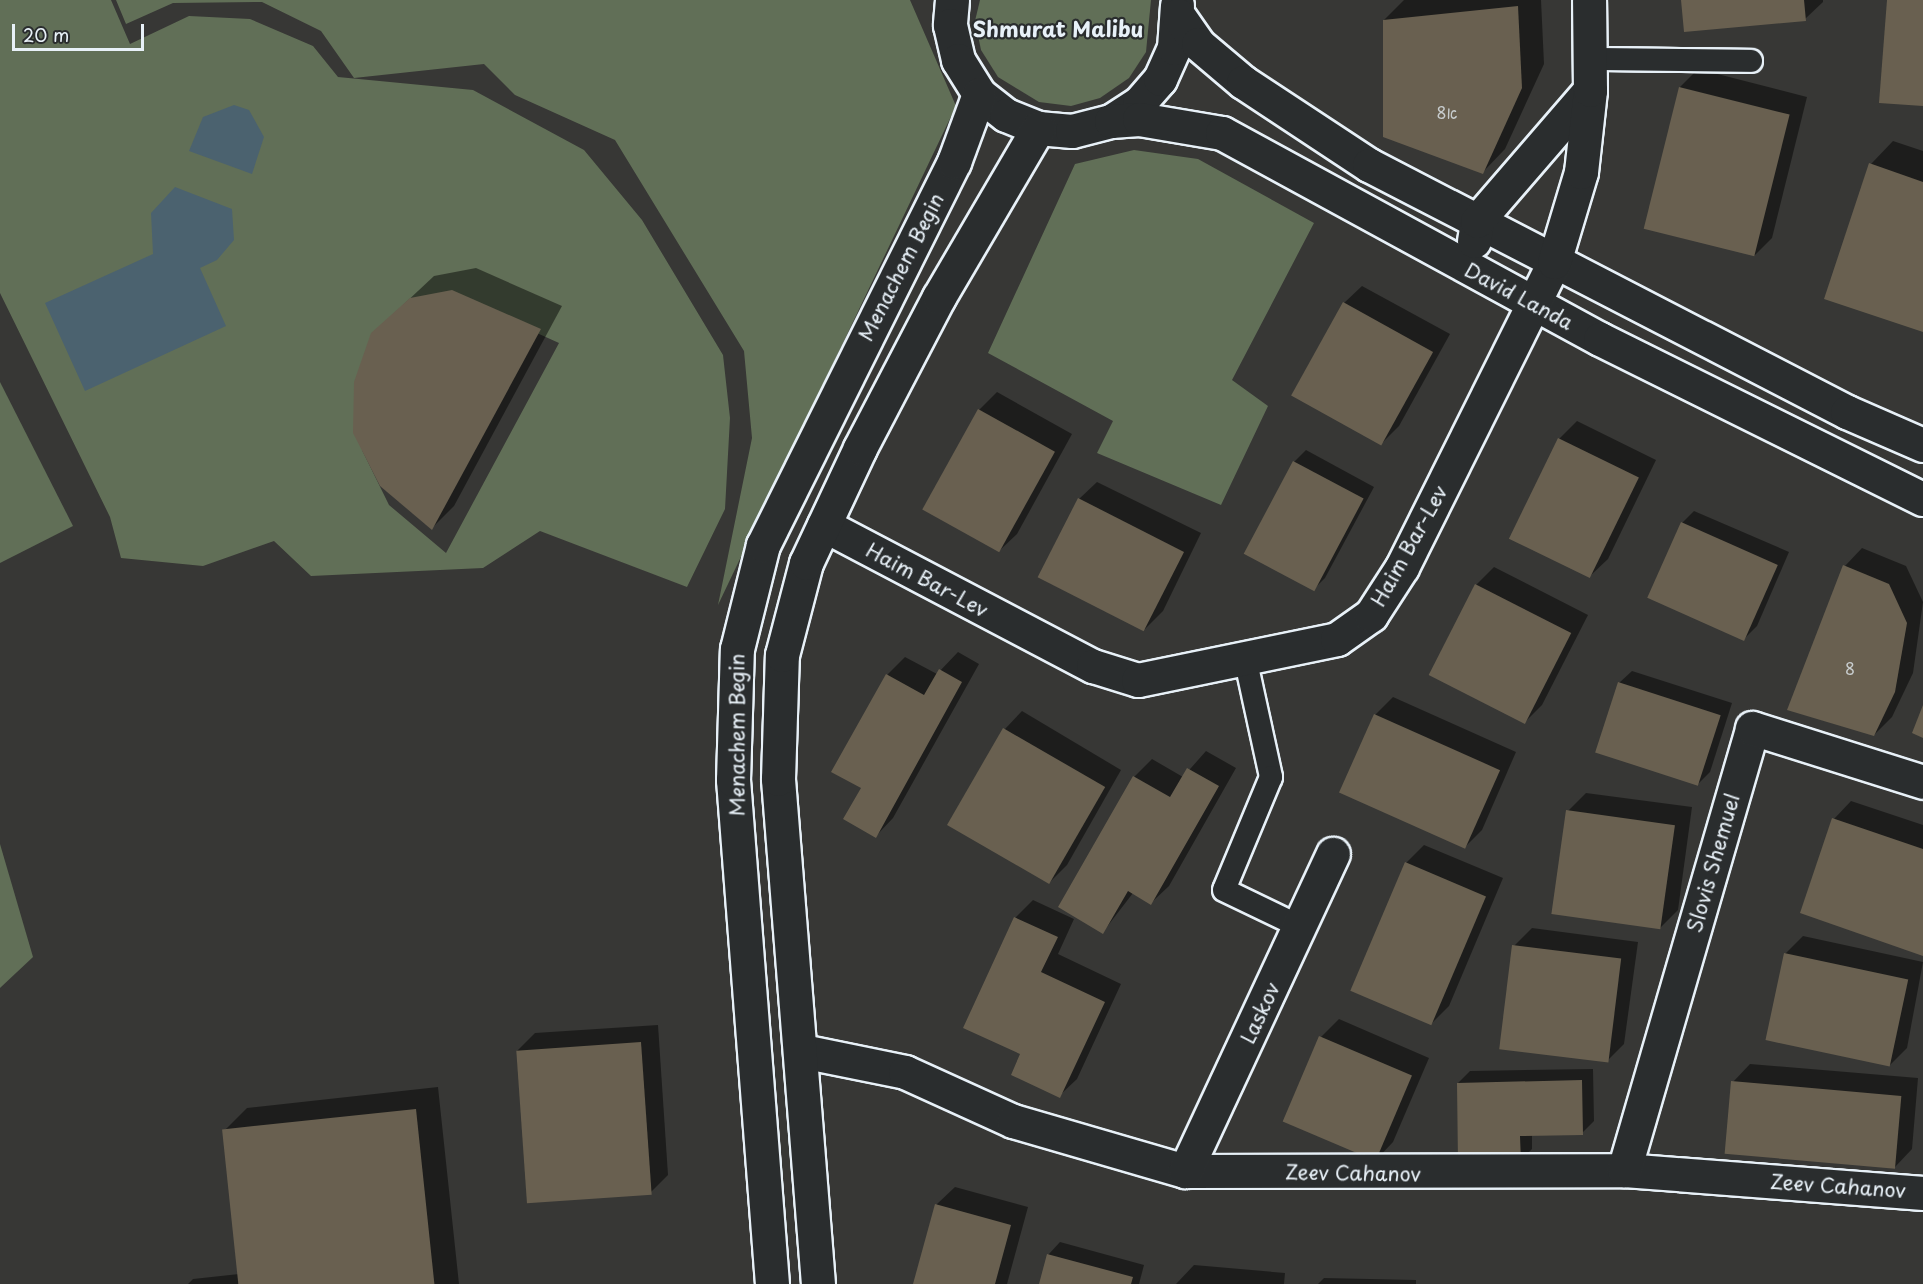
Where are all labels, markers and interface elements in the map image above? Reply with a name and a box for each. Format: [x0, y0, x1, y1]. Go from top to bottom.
scale bar [15, 12, 147, 50]
district label: Shmurat Malibu [972, 15, 1144, 41]
text: 20 m [23, 21, 69, 48]
house number: 8א [1437, 102, 1457, 122]
street label: Menachem Begin [853, 189, 949, 345]
street label: David Landa [1460, 257, 1578, 335]
street label: Haim Bar-Lev [1366, 482, 1452, 610]
street label: Haim Bar-Lev [862, 538, 992, 622]
street label: Menachem Begin [725, 653, 749, 817]
house number: 8 [1845, 658, 1855, 678]
street label: Slovis Shemuel [1682, 791, 1744, 935]
street label: Laskov [1235, 979, 1285, 1047]
street label: Zeev Cahanov [1284, 1160, 1422, 1186]
street label: Zeev Cahanov [1769, 1169, 1907, 1203]

